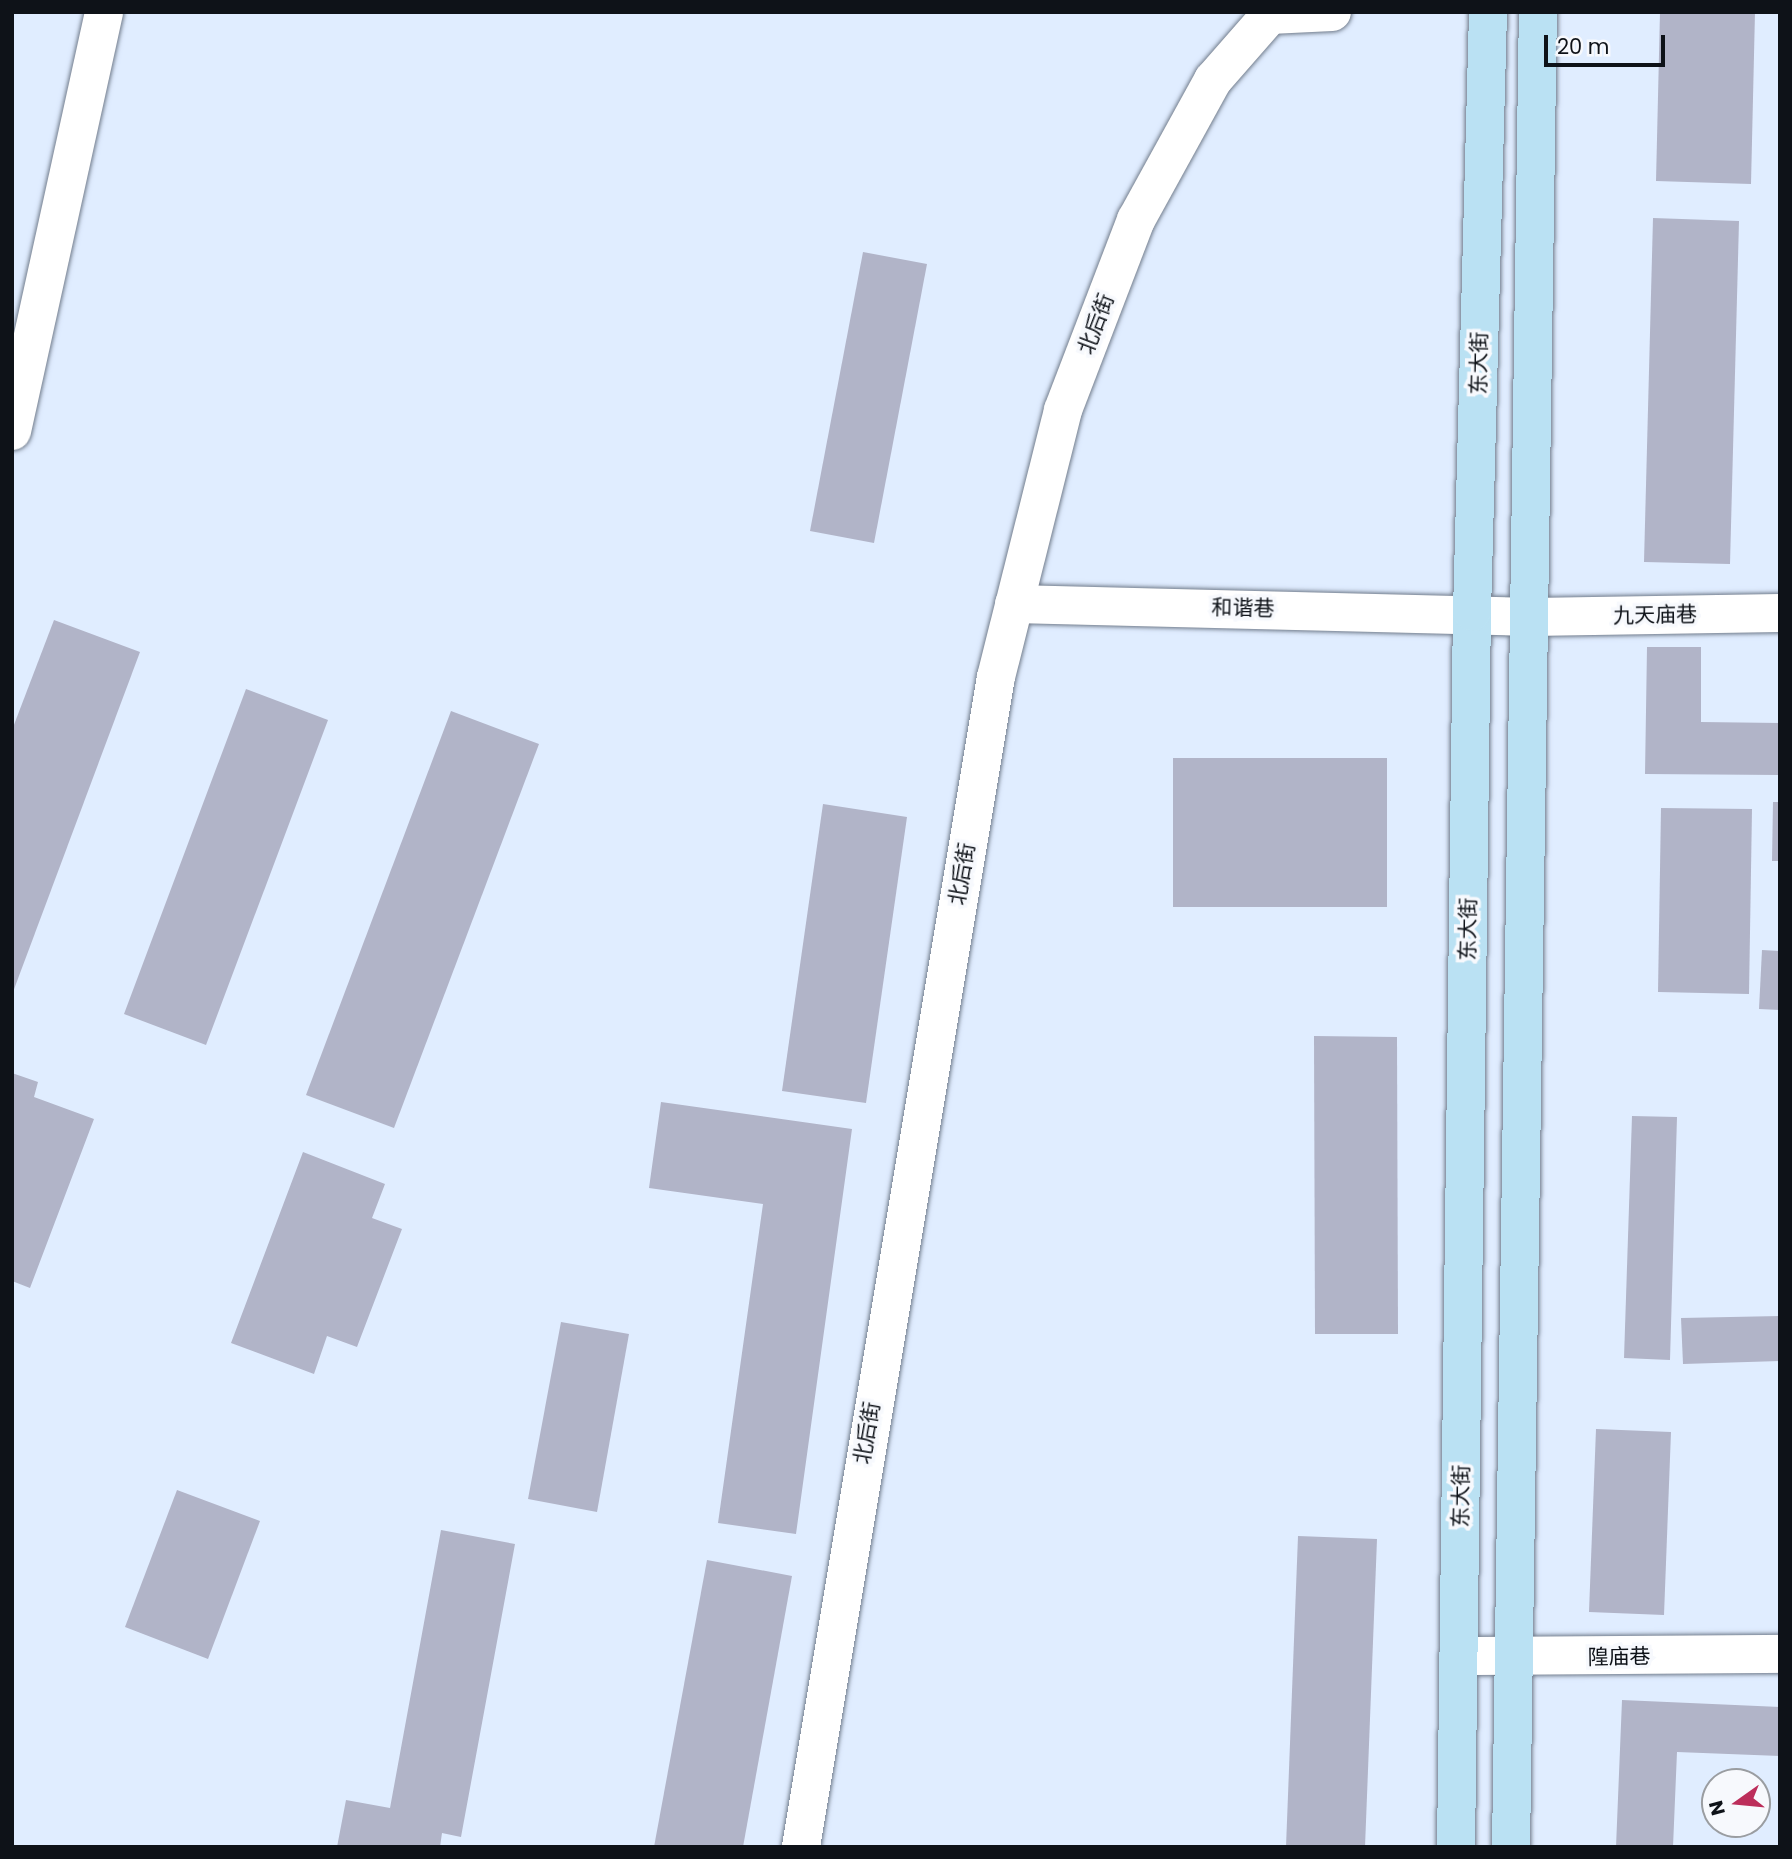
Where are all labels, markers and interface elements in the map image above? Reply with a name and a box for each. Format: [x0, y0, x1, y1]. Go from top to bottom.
scale bar [1547, 21, 1668, 65]
text: 20 m [1557, 32, 1610, 61]
street label: 北后街 [1073, 290, 1119, 358]
street label: 东大街 [1466, 331, 1492, 395]
street label: 和谐巷 [1211, 595, 1275, 621]
street label: 九天庙巷 [1613, 602, 1697, 628]
street label: 北后街 [944, 841, 980, 907]
street label: 东大街 [1455, 897, 1481, 961]
street label: 北后街 [849, 1400, 885, 1466]
street label: 东大街 [1448, 1464, 1474, 1528]
street label: 隍庙巷 [1587, 1644, 1651, 1670]
north arrow [1701, 1768, 1771, 1838]
text: N [1702, 1798, 1732, 1818]

